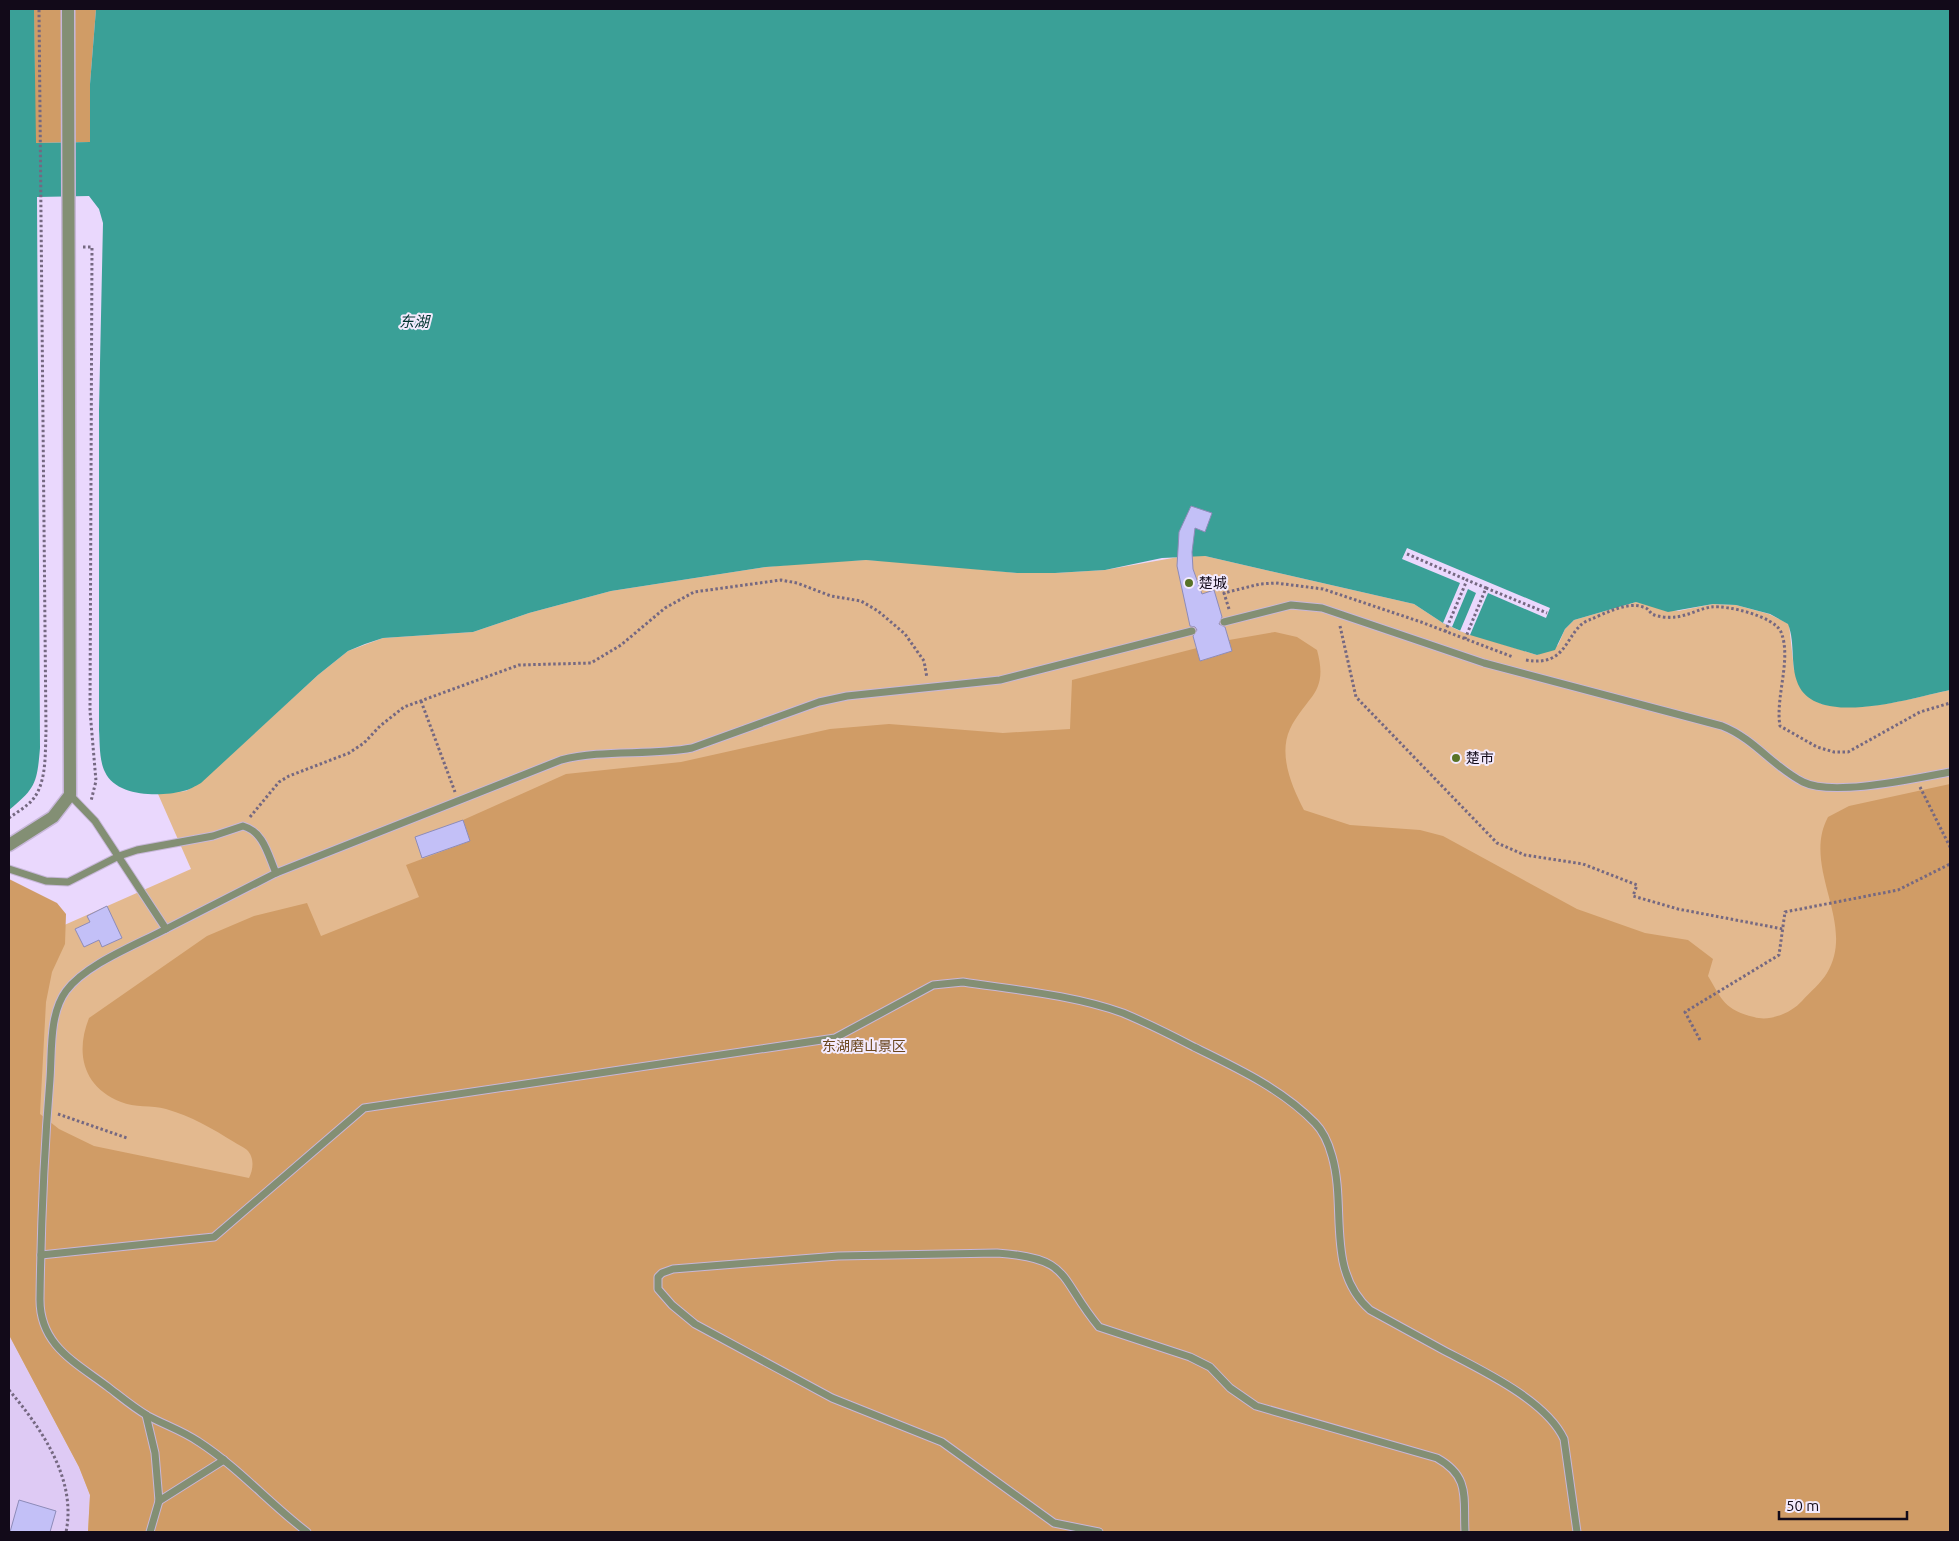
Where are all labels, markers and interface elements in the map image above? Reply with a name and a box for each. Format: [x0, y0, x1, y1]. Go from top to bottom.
water label: 东湖 [399, 313, 431, 330]
place label: 楚城 [1199, 575, 1227, 591]
marker: 楚城 [1183, 577, 1195, 589]
place label: 楚市 [1466, 750, 1494, 766]
marker: 楚市 [1450, 752, 1462, 764]
park label: 东湖磨山景区 [822, 1038, 906, 1054]
scale bar [1779, 1488, 1906, 1520]
text: 50 m [1786, 1497, 1819, 1514]

